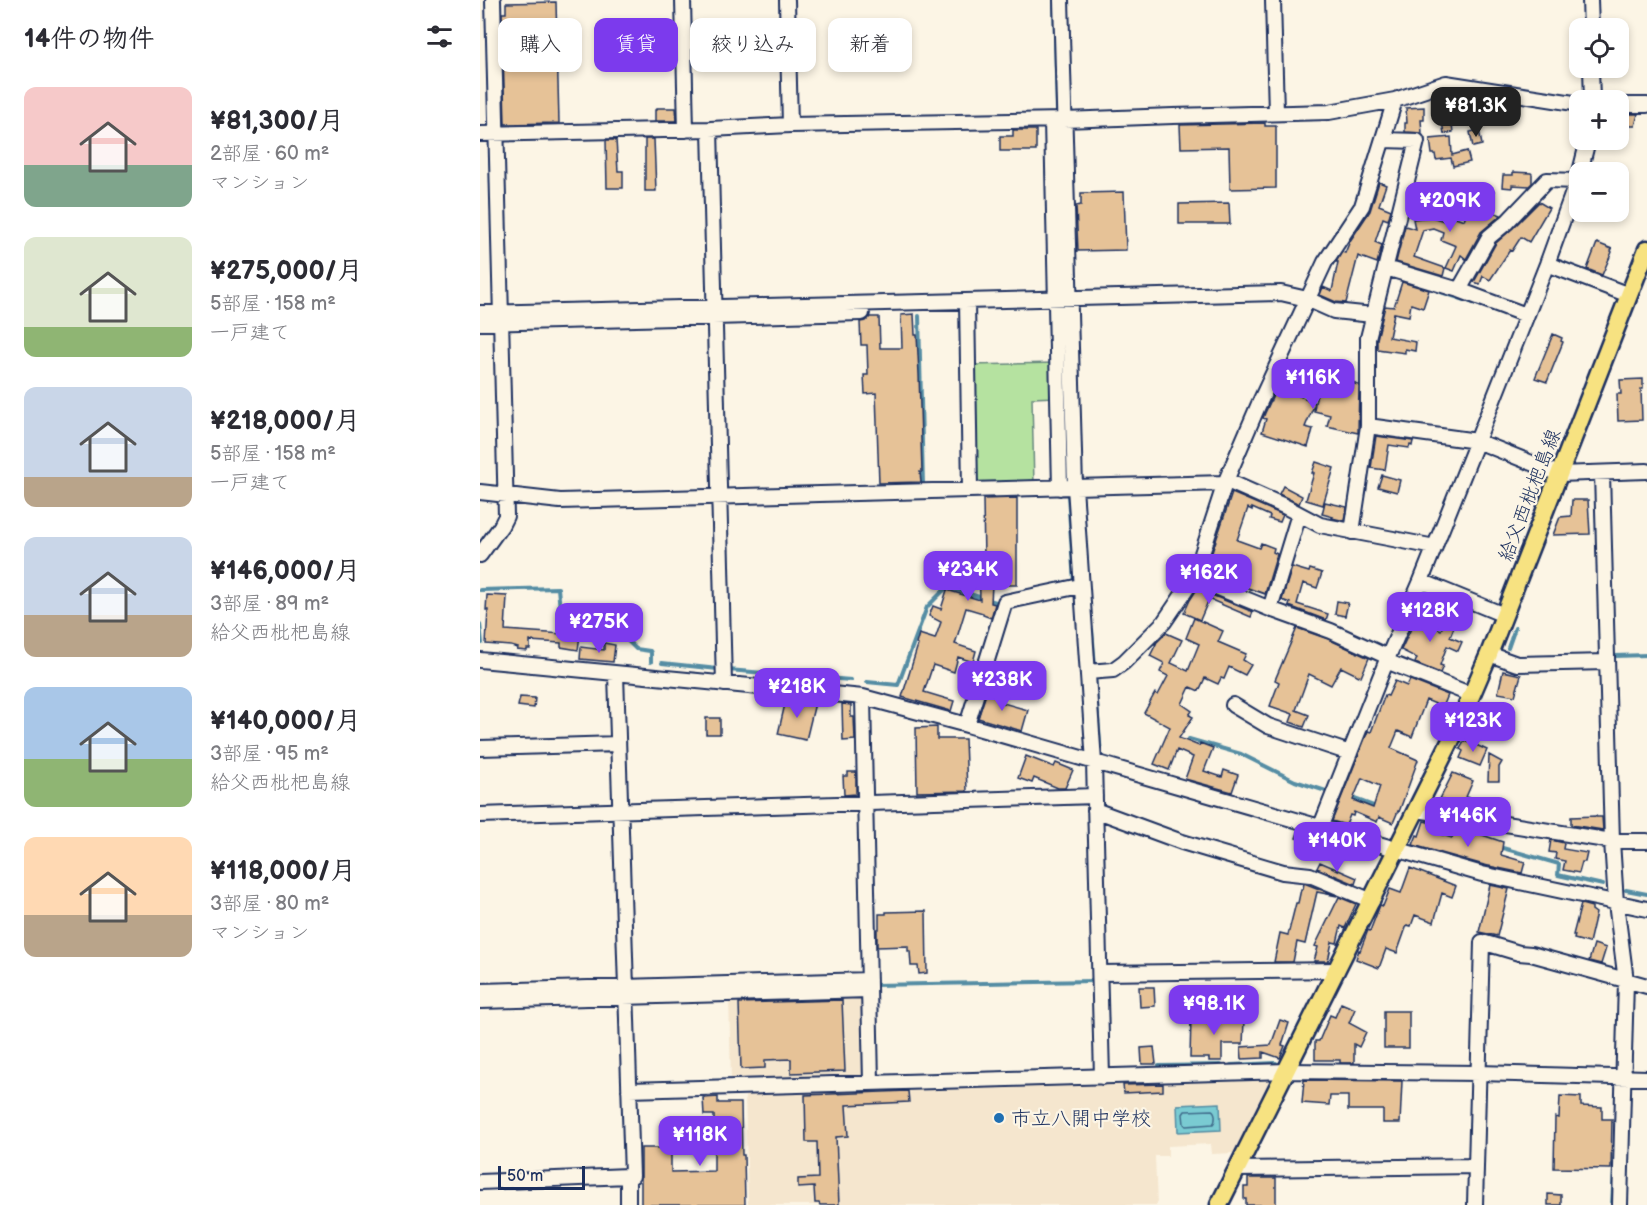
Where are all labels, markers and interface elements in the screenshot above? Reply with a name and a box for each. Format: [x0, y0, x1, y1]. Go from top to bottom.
chip: 購入 [498, 18, 582, 72]
chip: 賃貸 [594, 18, 678, 72]
chip: 絞り込み [690, 18, 816, 72]
chip: 新着 [828, 18, 912, 72]
map controls [1569, 18, 1629, 222]
button: locate [1569, 18, 1629, 78]
icon: filters [423, 20, 456, 53]
text: 14件の物件 [24, 24, 154, 55]
pin: ¥81.3K [1427, 87, 1525, 138]
button: + [1569, 90, 1629, 150]
text: ¥81.3K [1445, 94, 1507, 118]
text: ¥81,300/月 [210, 106, 344, 137]
icon: home [72, 111, 144, 183]
text: 2部屋 · 60 m² [210, 142, 329, 166]
button: − [1569, 162, 1629, 222]
text: マンション [210, 171, 309, 195]
pin: ¥209K [1408, 182, 1492, 233]
text: ¥209K [1419, 189, 1481, 213]
text: ¥275,000/月 [210, 256, 363, 287]
icon: home [72, 261, 144, 333]
text: 5部屋 · 158 m² [210, 292, 336, 316]
text: 一戸建て [210, 321, 290, 345]
pin: ¥116K [1271, 359, 1355, 410]
text: ¥116K [1286, 366, 1340, 390]
text: ¥218,000/月 [210, 406, 360, 437]
icon: home [72, 411, 144, 483]
street label: 給父西枇杷島線 [1494, 426, 1566, 565]
text: 5部屋 · 158 m² [210, 442, 336, 466]
text: 一戸建て [210, 471, 290, 495]
pin: ¥234K [926, 551, 1010, 602]
pin: ¥162K [1167, 554, 1251, 605]
text: ¥146,000/月 [210, 556, 361, 587]
text: ¥234K [938, 558, 998, 582]
icon: home [72, 561, 144, 633]
text: ¥162K [1180, 561, 1238, 585]
text: 3部屋 · 89 m² [210, 592, 329, 616]
pin: ¥128K [1388, 592, 1472, 643]
text: ¥128K [1401, 599, 1459, 623]
pin: ¥275K [557, 603, 641, 654]
text: ¥275K [569, 610, 629, 634]
text: 給父西枇杷島線 [210, 621, 350, 645]
pin: ¥238K [960, 661, 1044, 712]
pin: ¥218K [755, 668, 839, 719]
text: ¥238K [971, 668, 1033, 692]
text: ¥218K [768, 675, 826, 699]
pin: ¥123K [1431, 702, 1515, 753]
text: ¥140,000/月 [210, 706, 361, 737]
text: ¥123K [1444, 709, 1502, 733]
icon: home [72, 711, 144, 783]
text: 3部屋 · 95 m² [210, 742, 329, 766]
text: 給父西枇杷島線 [210, 771, 350, 795]
pin: ¥146K [1426, 797, 1510, 848]
text: ¥146K [1439, 804, 1497, 828]
pin: ¥140K [1295, 822, 1379, 873]
text: ¥140K [1308, 829, 1366, 853]
text: ¥118,000/月 [210, 856, 356, 887]
icon: home [72, 861, 144, 933]
text: 3部屋 · 80 m² [210, 892, 329, 916]
text: マンション [210, 921, 309, 945]
pin: ¥98.1K [1165, 985, 1263, 1036]
text: ¥98.1K [1183, 992, 1245, 1016]
place label: 市立八開中学校 [1011, 1107, 1151, 1131]
marker: 市立八開中学校 [992, 1111, 1006, 1125]
pin: ¥118K [658, 1116, 742, 1167]
text: ¥118K [673, 1123, 727, 1147]
scale bar [498, 1163, 585, 1190]
text: 50 m [507, 1167, 543, 1186]

